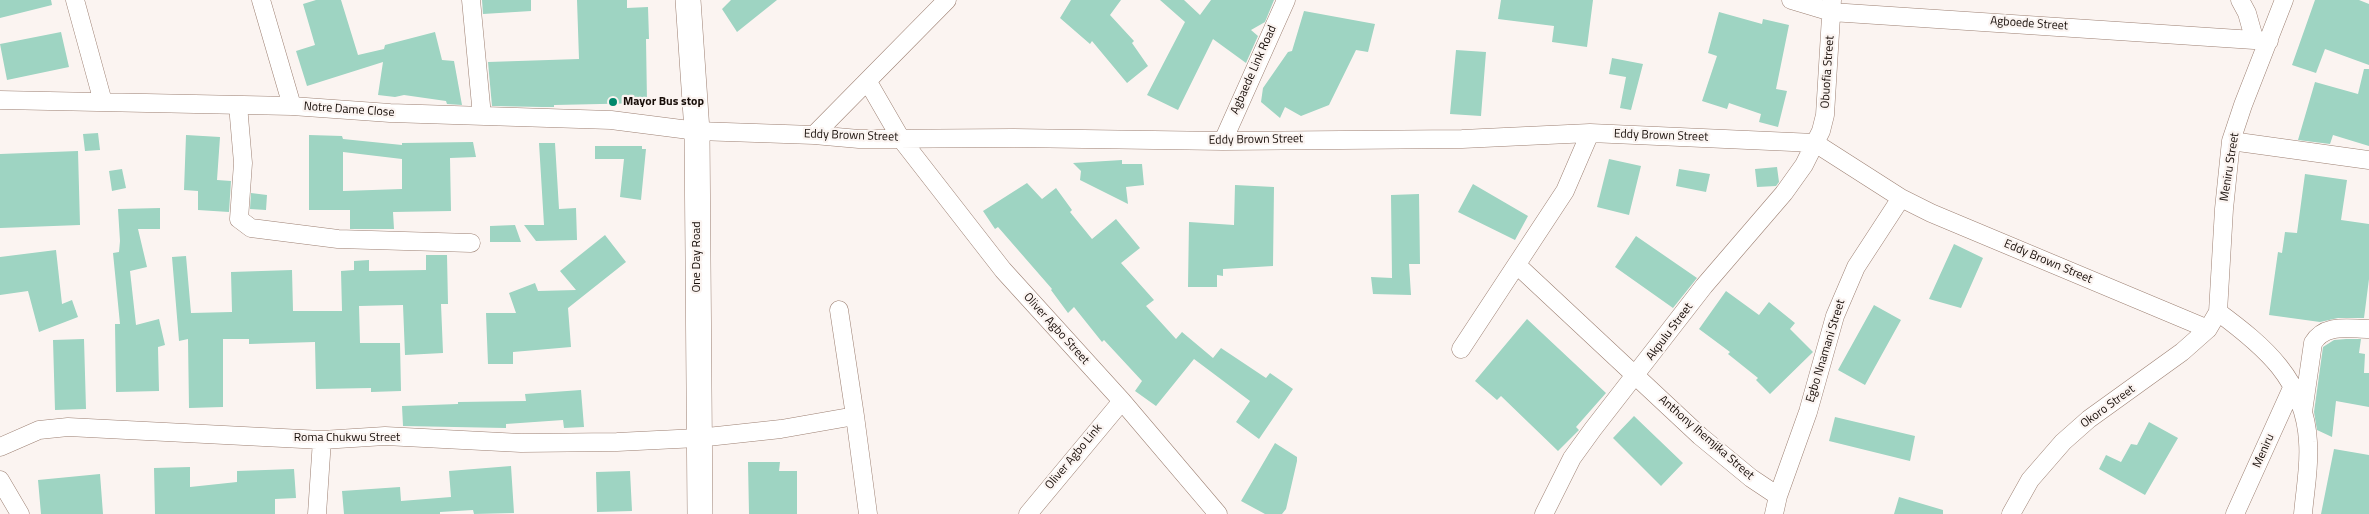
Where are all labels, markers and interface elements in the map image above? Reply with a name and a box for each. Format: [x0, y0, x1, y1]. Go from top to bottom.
street label: Agboede Street [1990, 14, 2068, 34]
street label: Agbaede Link Road [1228, 23, 1280, 117]
street label: Obuofia Street [1818, 35, 1838, 109]
place label: Mayor Bus stop [623, 95, 704, 109]
marker: Mayor Bus stop [607, 96, 619, 108]
street label: Notre Dame Close [303, 100, 395, 120]
street label: Eddy Brown Street [804, 127, 898, 145]
street label: Eddy Brown Street [1614, 127, 1708, 145]
street label: Eddy Brown Street [1209, 132, 1303, 148]
street label: Meniru Street [2217, 132, 2243, 202]
street label: One Day Road [690, 221, 704, 293]
street label: Eddy Brown Street [2002, 237, 2094, 287]
street label: Oliver Agbo Street [1020, 290, 1092, 368]
street label: Egbo Nnamani Street [1803, 298, 1849, 404]
street label: Akpulu Street [1644, 300, 1696, 364]
street label: Okoro Street [2078, 382, 2138, 432]
street label: Anthony Ihemjika Street [1655, 393, 1757, 483]
street label: Oliver Agbo Link [1042, 421, 1106, 493]
street label: Roma Chukwu Street [294, 431, 400, 445]
street label: Meniru [2250, 432, 2278, 470]

